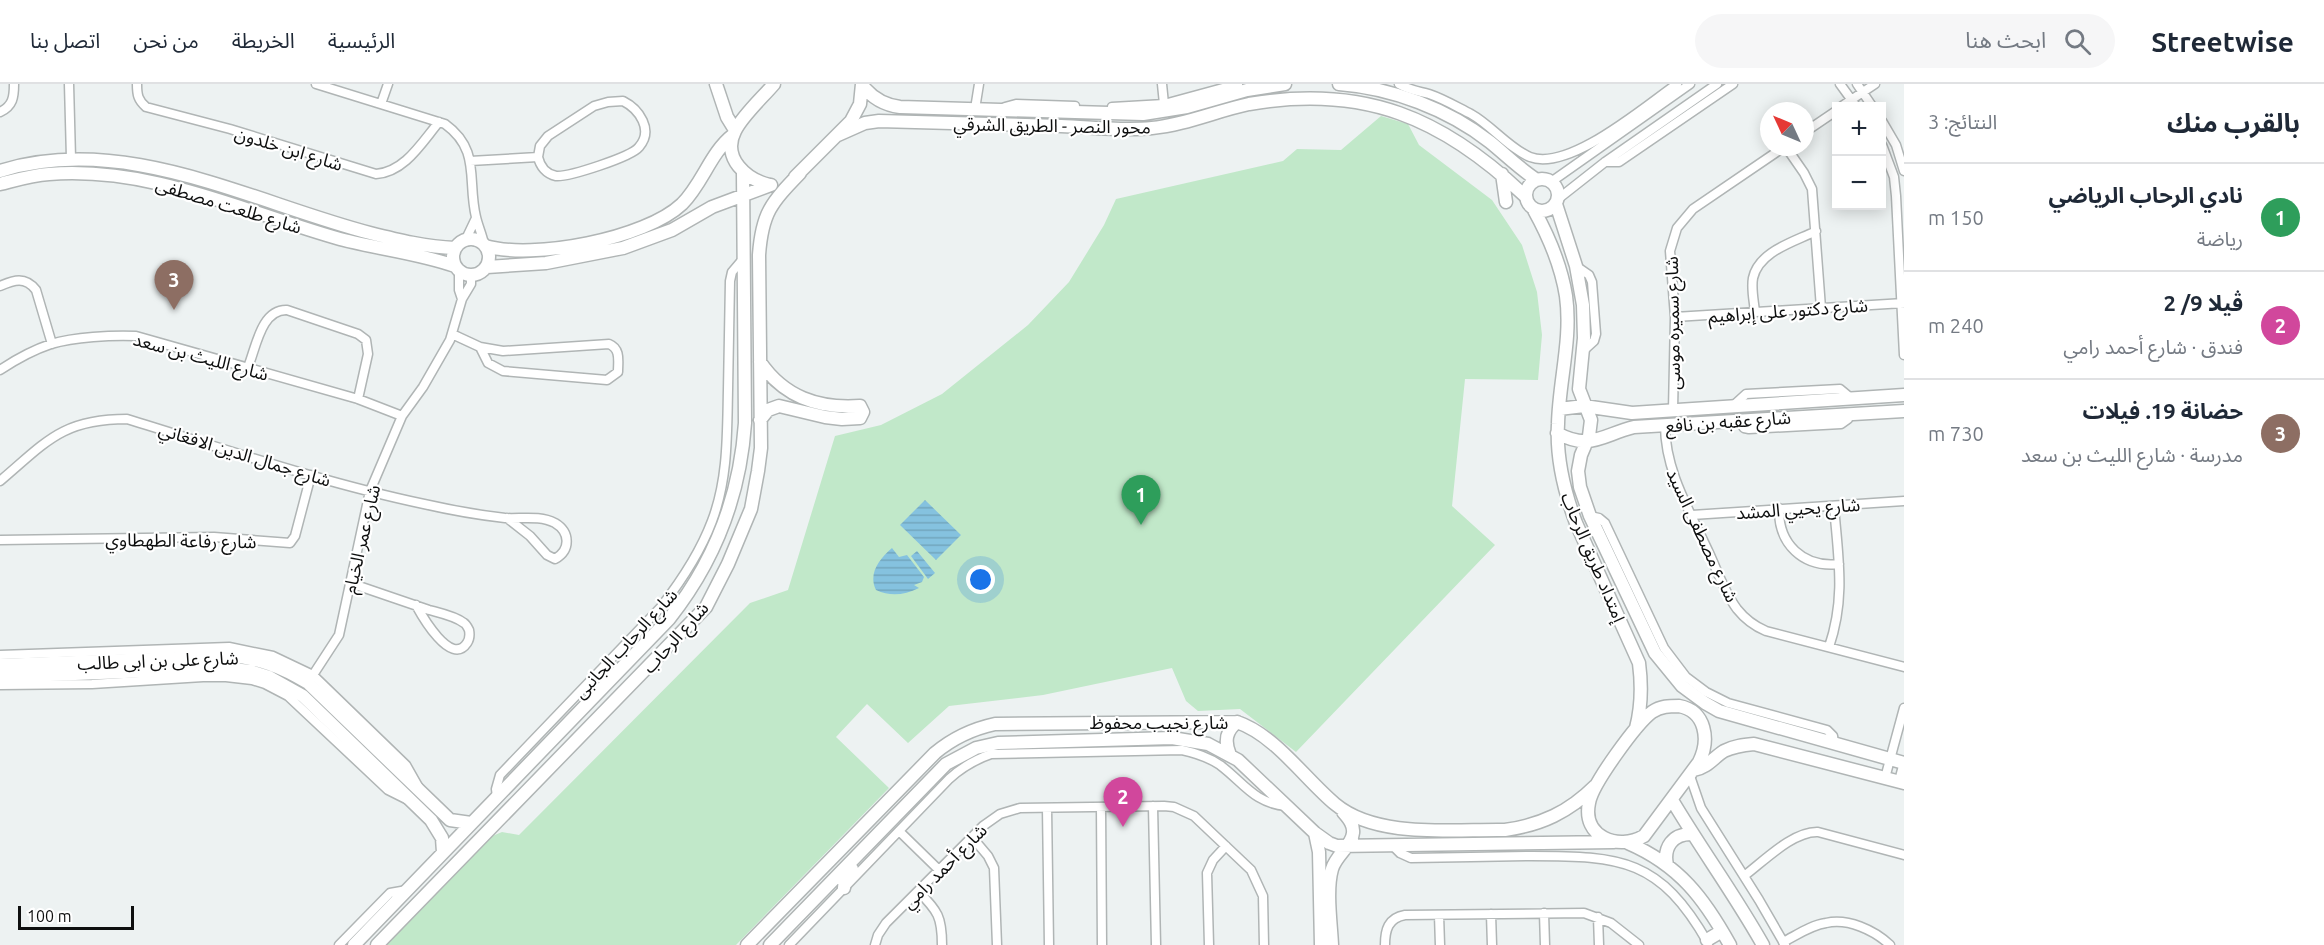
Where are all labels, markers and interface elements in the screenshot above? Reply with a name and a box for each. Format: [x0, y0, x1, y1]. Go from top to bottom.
search box [1695, 14, 2115, 68]
icon: search [2061, 25, 2094, 58]
text: Streetwise [2151, 26, 2294, 57]
text: ابحث هنا [1965, 27, 2046, 52]
text: اتصل بنا [30, 28, 100, 52]
text: من نحن [133, 28, 199, 52]
text: الخريطة [232, 28, 295, 52]
text: الرئيسية [328, 28, 395, 52]
north arrow [1760, 102, 1814, 156]
map controls [1832, 102, 1886, 210]
button: + [1832, 102, 1886, 156]
text: بالقرب منك [2167, 108, 2300, 137]
text: النتائج: 3 [1928, 110, 1997, 133]
street label: محور النصر - الطريق الشرقي [953, 113, 1151, 141]
street label: شارع ابن خلدون [231, 122, 345, 179]
button: − [1832, 156, 1886, 210]
street label: شارع طلعت مصطفى [152, 173, 304, 241]
text: نادي الرحاب الرياضي [2049, 182, 2243, 207]
text: 150 m [1928, 206, 1984, 229]
text: 1 [2275, 206, 2286, 229]
text: رياضة [2197, 227, 2243, 250]
street label: شارع سميره موسى [1661, 256, 1688, 390]
pin: 3 [154, 260, 194, 310]
text: ڤيلا 9/ 2 [2163, 290, 2243, 315]
street label: شارع دكتور على إبراهيم [1707, 294, 1869, 331]
text: 240 m [1928, 314, 1984, 337]
text: 2 [2275, 314, 2286, 337]
street label: شارع الليث بن سعد [130, 328, 271, 389]
text: فندق · شارع أحمد رامي [2063, 335, 2243, 358]
text: حضانة 19. فيلات [2083, 398, 2243, 423]
street label: شارع عقبه بن نافع [1664, 407, 1792, 440]
street label: شارع جمال الدين الافغاني [155, 418, 333, 494]
text: 730 m [1928, 422, 1984, 445]
text: 3 [2275, 422, 2286, 445]
text: مدرسة · شارع الليث بن سعد [2021, 443, 2243, 466]
street label: شارع مصطفى السيد [1659, 465, 1743, 607]
pin: 1 [1122, 476, 1160, 525]
street label: شارع عمر الخيام [339, 483, 388, 596]
street label: إمتداد طريق الرحاب [1555, 489, 1630, 626]
street label: شارع يحيي المشد [1735, 494, 1861, 527]
street label: شارع رفاعة الطهطاوي [105, 529, 257, 556]
your location [966, 565, 995, 594]
street label: شارع الرحاب الجانبى [569, 584, 685, 705]
street label: شارع الرحاب [638, 598, 716, 680]
street label: شارع على بن ابى طالب [77, 647, 239, 678]
street label: شارع نجيب محفوظ [1090, 712, 1228, 737]
pin: 2 [1104, 778, 1142, 827]
street label: شارع أحمد رامي [897, 819, 994, 916]
scale bar [18, 903, 134, 930]
text: 100 m [27, 907, 72, 925]

